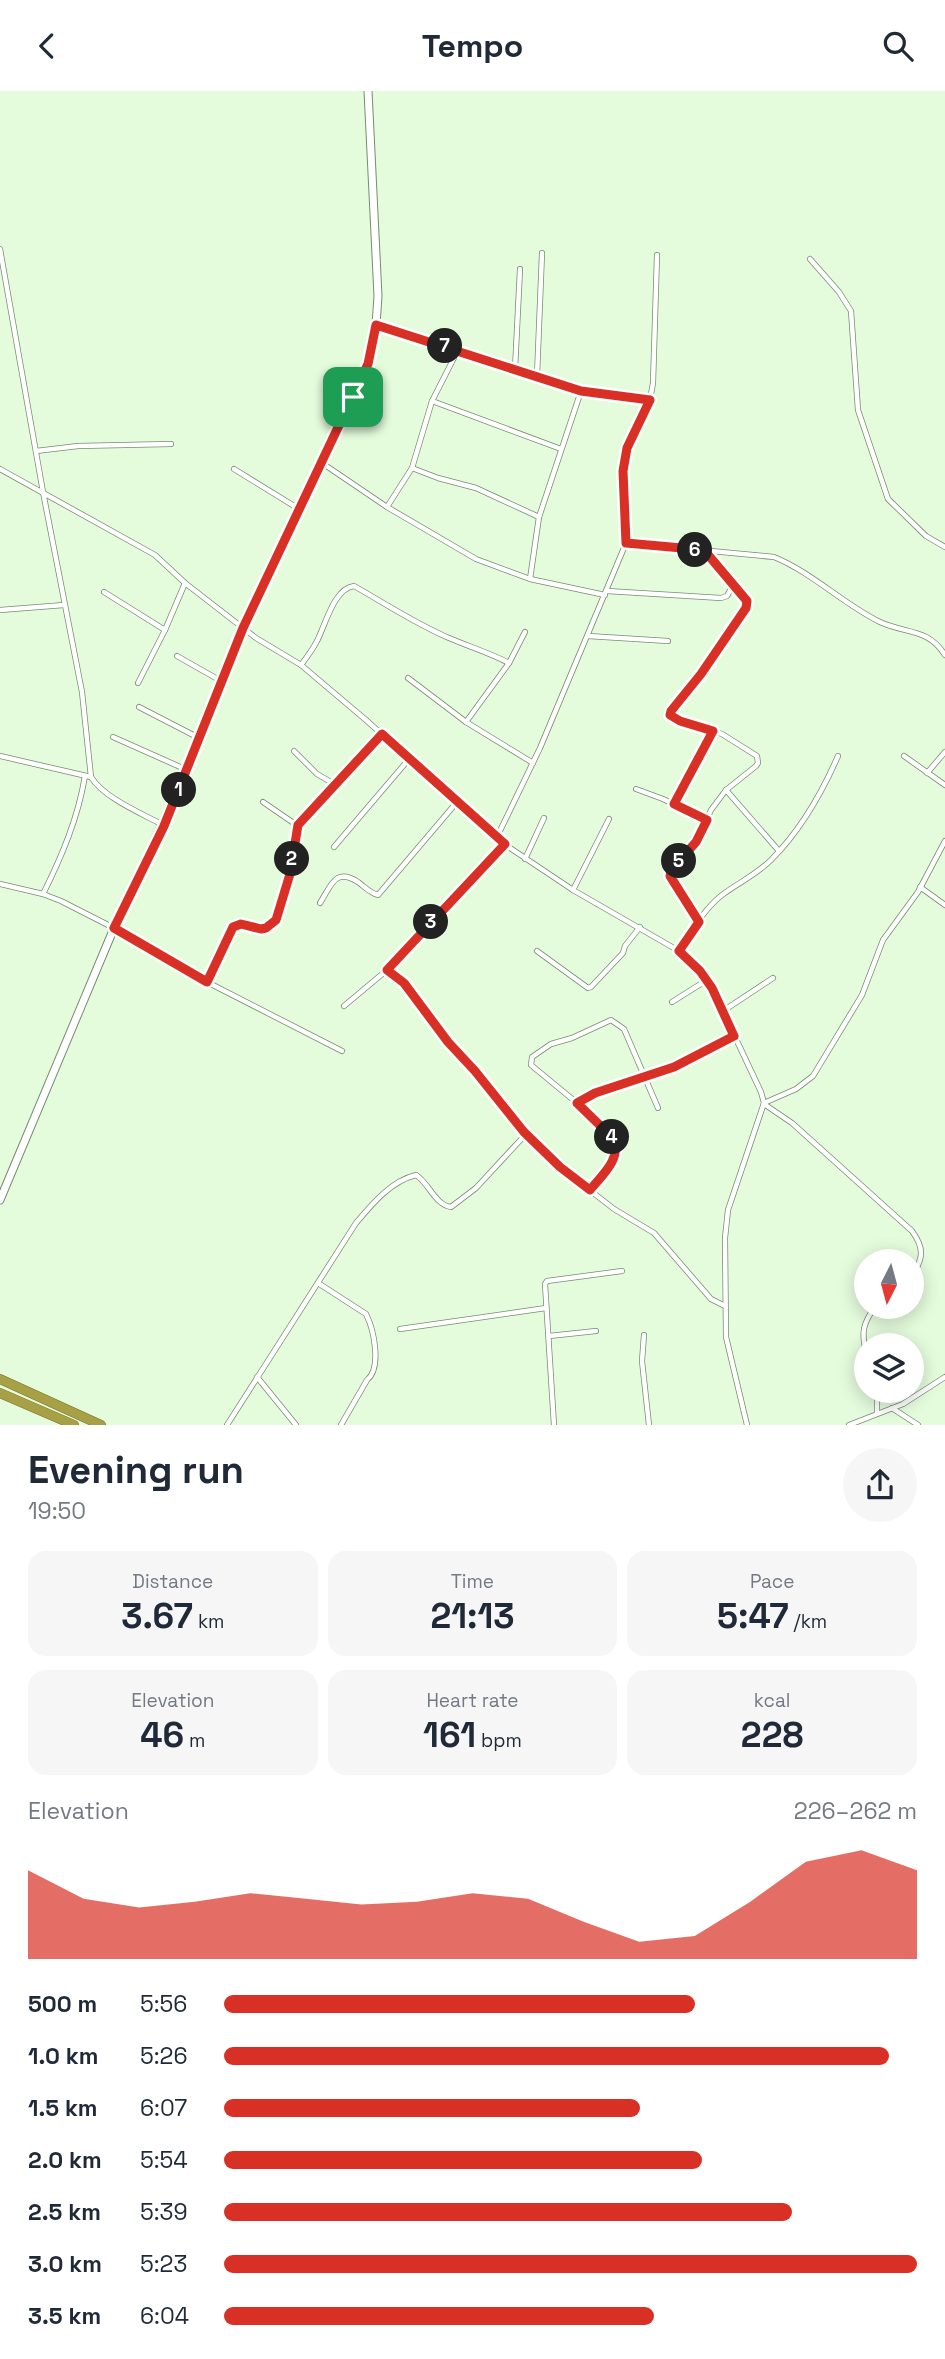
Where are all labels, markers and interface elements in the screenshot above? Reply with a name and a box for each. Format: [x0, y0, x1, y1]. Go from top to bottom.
text: Tempo [422, 26, 523, 66]
icon: back [28, 27, 66, 65]
icon: search [879, 27, 917, 65]
pin: 7 [428, 329, 462, 363]
text: 7 [439, 333, 450, 358]
pin [323, 367, 383, 427]
icon: arrive [334, 378, 372, 416]
pin: 6 [678, 533, 712, 567]
text: 6 [689, 537, 700, 562]
pin: 1 [162, 773, 196, 807]
text: 1 [174, 777, 183, 802]
pin: 2 [274, 841, 310, 877]
pin: 5 [662, 843, 696, 879]
text: 2 [286, 846, 297, 871]
text: 5 [673, 848, 684, 873]
pin: 3 [414, 905, 448, 939]
text: 3 [425, 909, 436, 934]
pin: 4 [594, 1119, 630, 1155]
text: 4 [605, 1124, 618, 1149]
north arrow [854, 1249, 924, 1319]
map controls [854, 1249, 924, 1403]
button: layers [854, 1333, 924, 1403]
text: Evening run [28, 1446, 244, 1494]
button: share [843, 1448, 917, 1522]
text: 19:50 [28, 1496, 86, 1526]
text: Distance [132, 1569, 213, 1594]
text: Time [451, 1569, 494, 1594]
text: Pace [750, 1569, 794, 1594]
text: 3.67 [121, 1594, 193, 1638]
text: 21:13 [430, 1594, 515, 1638]
text: 5:47 [717, 1594, 789, 1638]
text: km [193, 1609, 224, 1634]
text: /km [789, 1609, 827, 1634]
text: Elevation [131, 1688, 214, 1713]
text: Heart rate [426, 1688, 519, 1713]
text: kcal [754, 1688, 790, 1713]
text: 46 [140, 1713, 184, 1757]
text: 161 [423, 1713, 476, 1757]
text: 228 [741, 1713, 803, 1757]
text: m [184, 1728, 205, 1753]
text: bpm [476, 1728, 522, 1753]
text: Elevation [28, 1796, 129, 1826]
text: 226–262 m [794, 1796, 917, 1826]
text: 500 m [28, 1989, 97, 2019]
text: 5:56 [140, 1989, 187, 2019]
text: 1.0 km [28, 2041, 98, 2071]
text: 5:26 [140, 2041, 188, 2071]
text: 1.5 km [28, 2093, 98, 2123]
text: 6:07 [140, 2093, 187, 2123]
text: 2.0 km [28, 2145, 102, 2175]
text: 5:54 [140, 2145, 188, 2175]
text: 2.5 km [28, 2197, 101, 2227]
text: 5:39 [140, 2197, 188, 2227]
text: 3.0 km [28, 2249, 102, 2279]
text: 5:23 [140, 2249, 187, 2279]
text: 3.5 km [28, 2301, 101, 2331]
text: 6:04 [140, 2301, 189, 2331]

